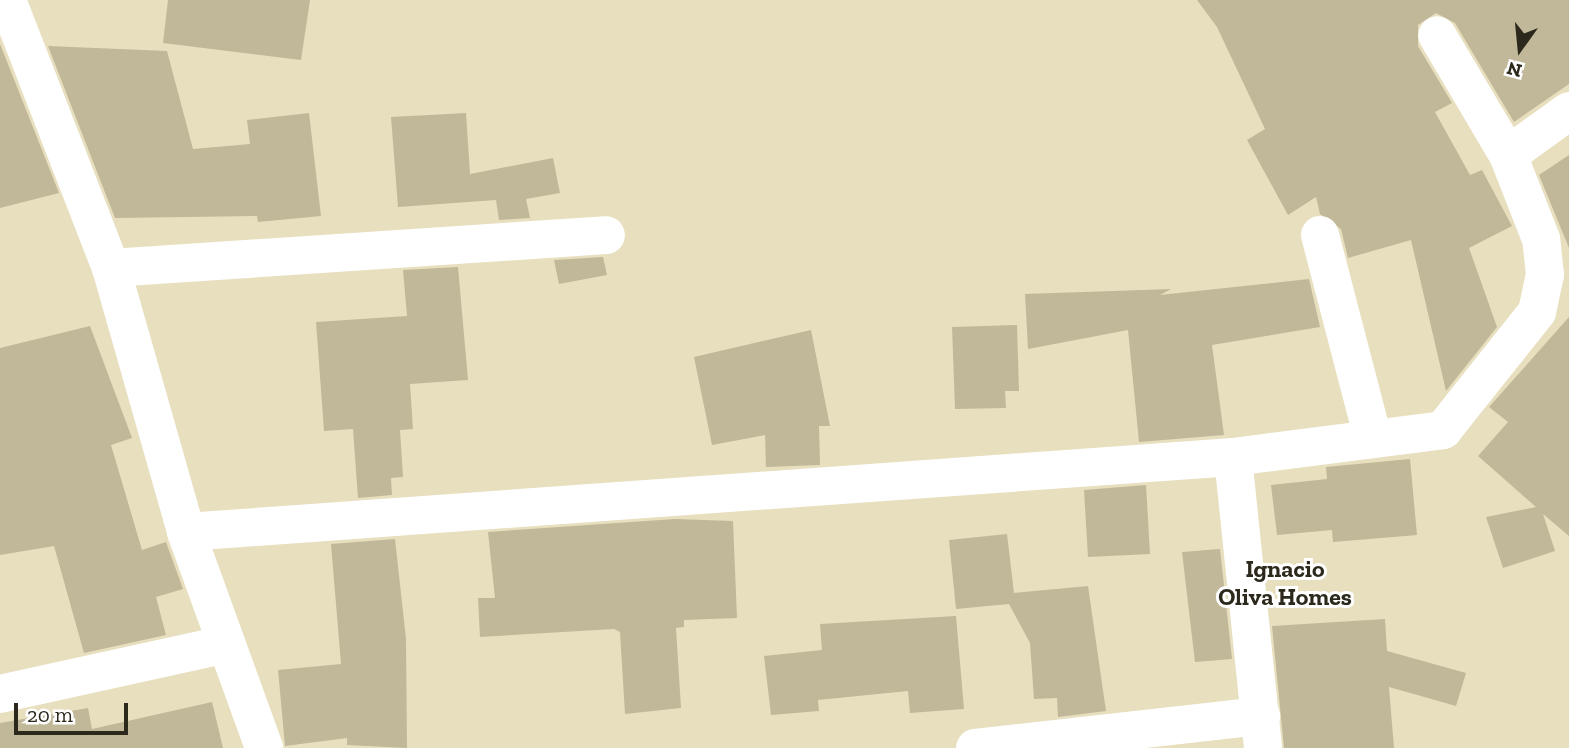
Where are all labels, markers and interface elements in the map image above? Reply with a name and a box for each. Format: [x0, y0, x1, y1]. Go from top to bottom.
north arrow [1485, 14, 1555, 84]
text: N [1504, 57, 1524, 83]
district label: Ignacio Oliva Homes [1218, 555, 1352, 611]
scale bar [18, 688, 131, 732]
text: 20 m [27, 702, 73, 727]

